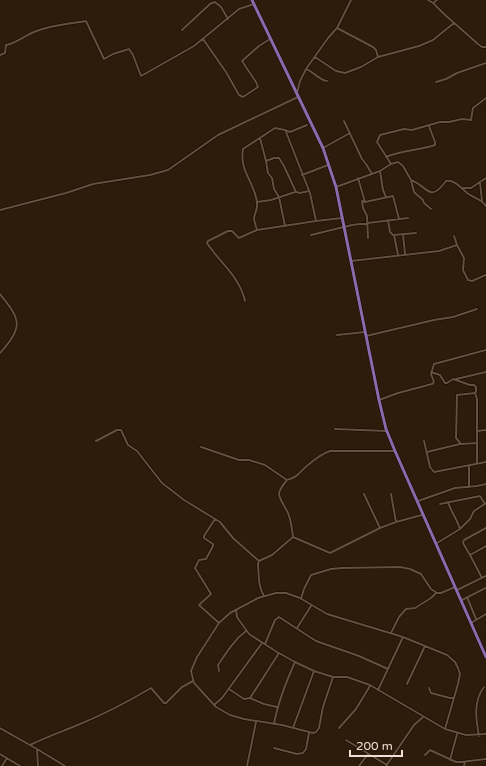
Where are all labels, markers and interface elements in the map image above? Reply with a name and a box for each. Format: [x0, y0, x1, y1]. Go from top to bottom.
scale bar [350, 732, 402, 758]
text: 200 m [356, 739, 393, 753]

